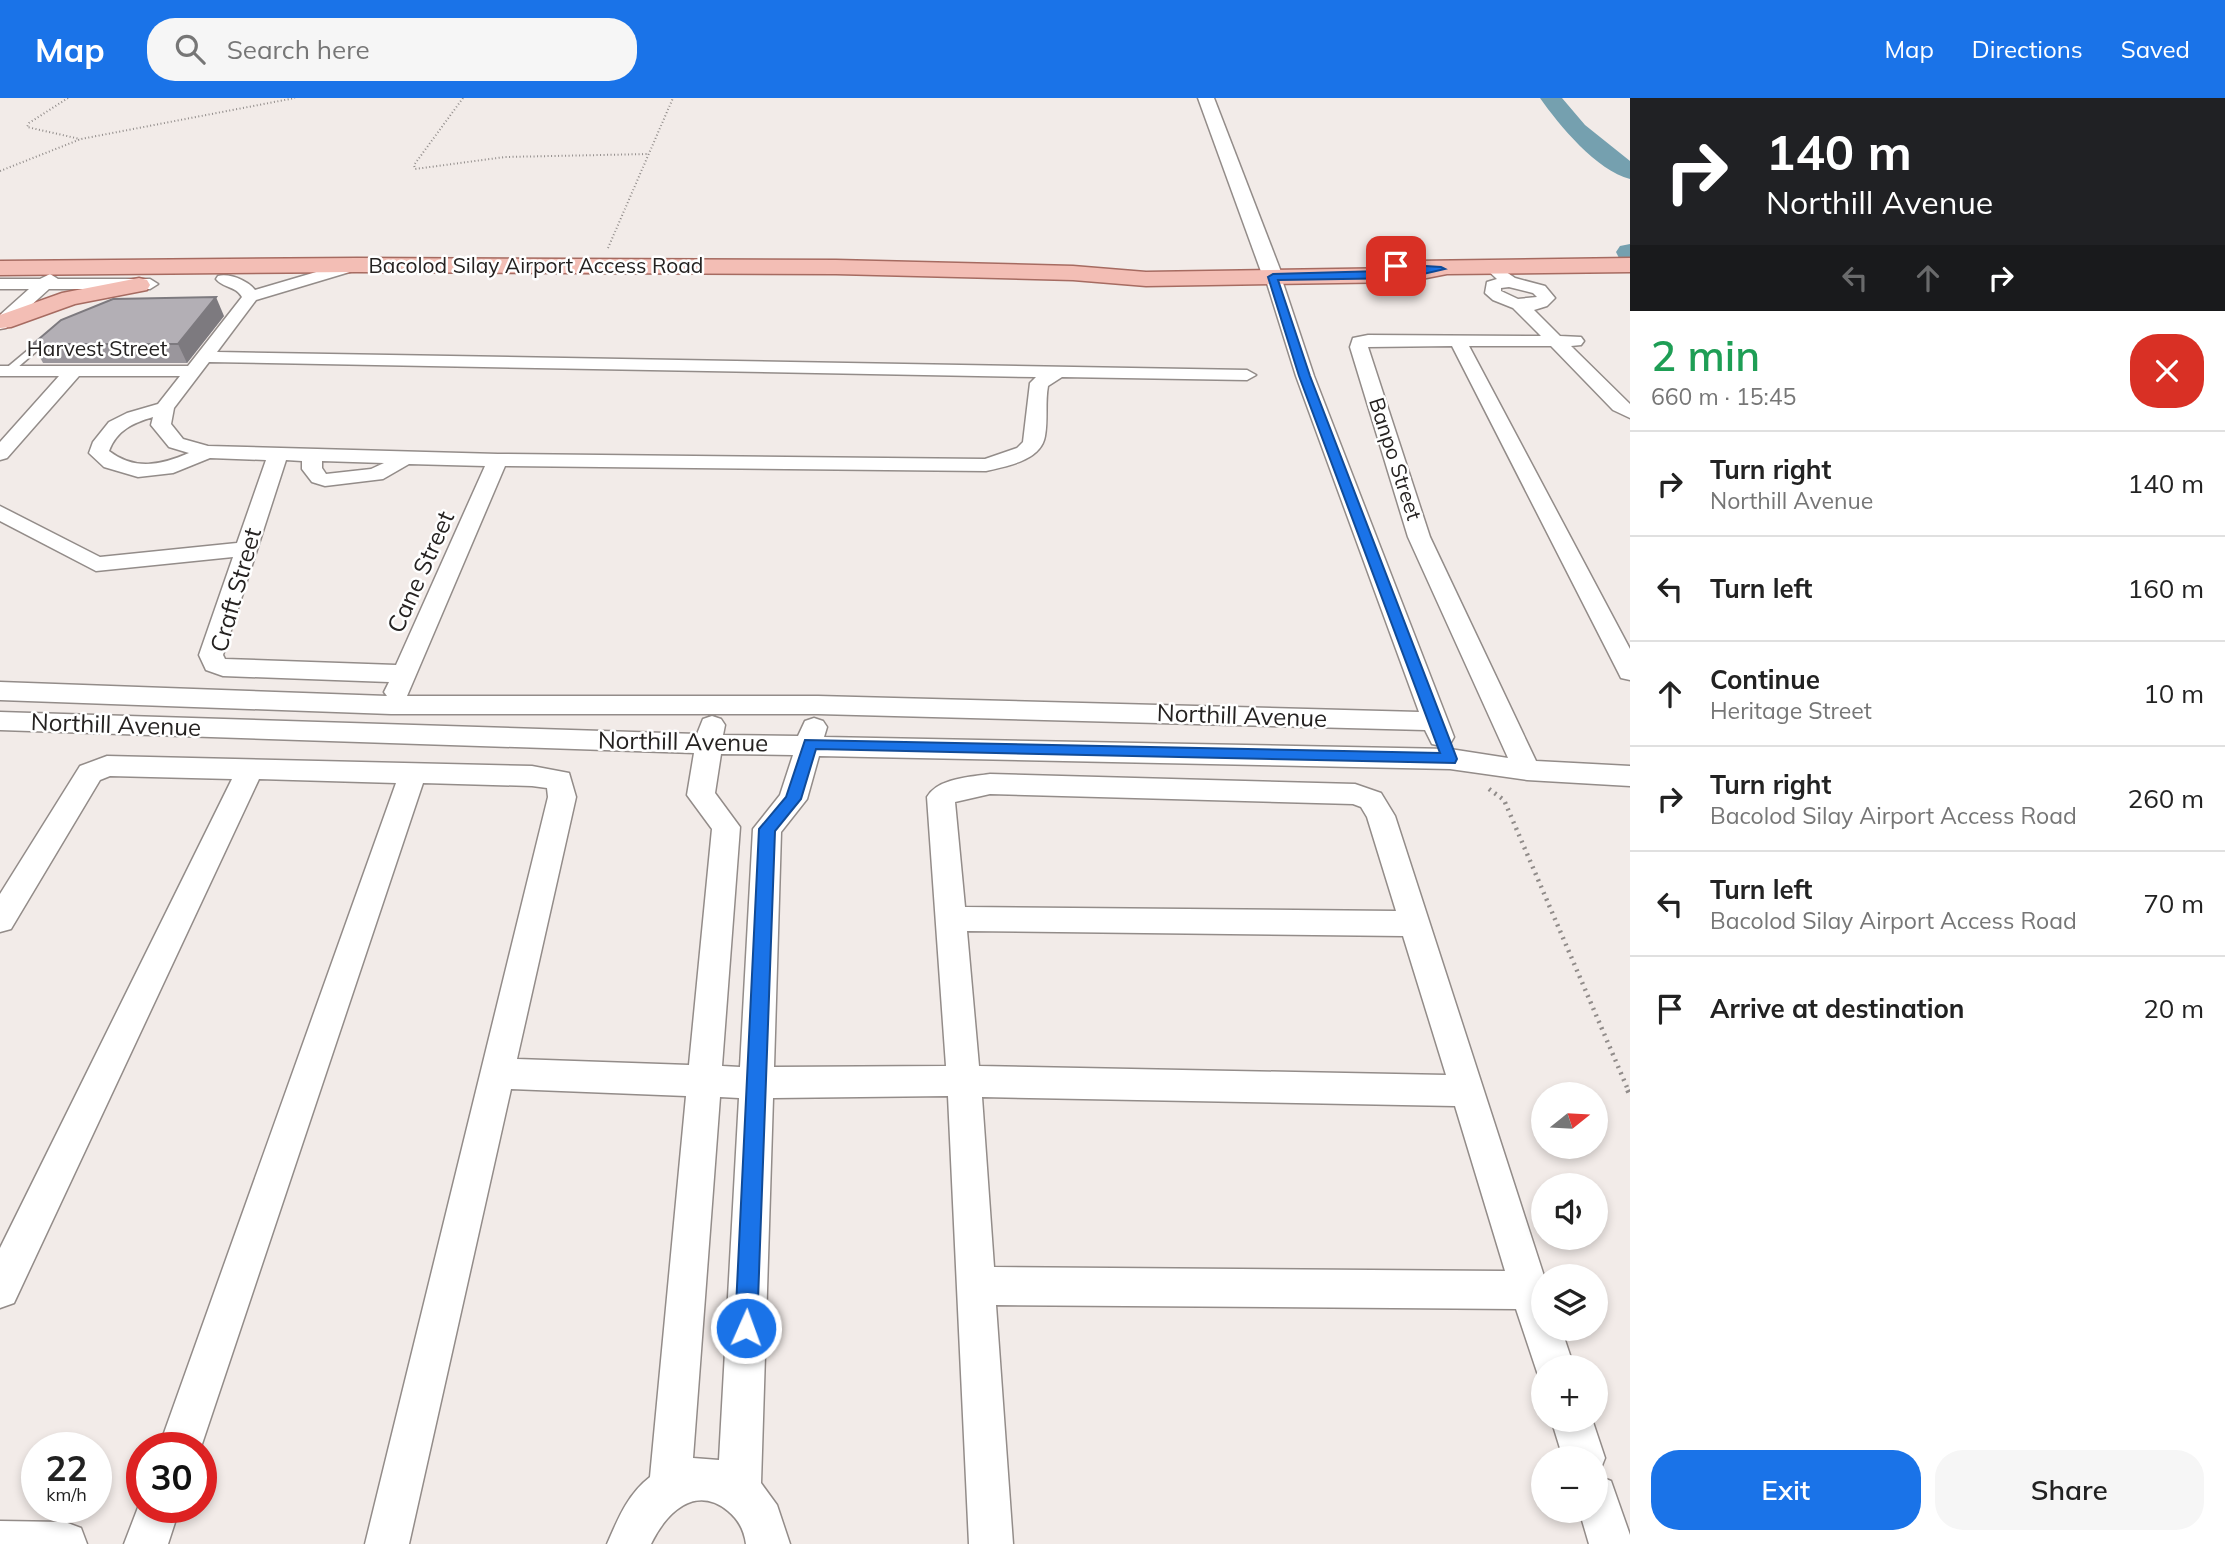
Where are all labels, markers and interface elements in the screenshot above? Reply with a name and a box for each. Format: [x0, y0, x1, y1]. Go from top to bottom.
search box [147, 18, 637, 81]
text: Map [35, 29, 105, 70]
icon: search [171, 30, 209, 68]
text: Search here [227, 33, 370, 66]
text: Map [1884, 34, 1934, 64]
text: Directions [1972, 34, 2083, 64]
text: Saved [2121, 34, 2190, 64]
text: 140 m [1766, 121, 1912, 182]
icon: right [1651, 126, 1742, 217]
text: Northill Avenue [1766, 182, 1993, 222]
pin [1366, 236, 1426, 296]
icon: arrive [1377, 247, 1415, 285]
street label: Bacolod Silay Airport Access Road [369, 252, 703, 278]
icon: left [1836, 259, 1874, 297]
icon: ahead [1909, 259, 1947, 297]
icon: right [1982, 259, 2020, 297]
text: 2 min [1651, 329, 1760, 382]
button: close [2130, 334, 2204, 408]
street label: Harvest Street [27, 335, 167, 361]
text: 660 m · 15:45 [1651, 382, 1796, 411]
street label: Banpo Street [1364, 394, 1428, 523]
text: Turn right [1710, 453, 1831, 486]
icon: right [1651, 465, 1689, 503]
text: 140 m [2128, 467, 2204, 500]
text: Northill Avenue [1710, 486, 1873, 515]
street label: Cane Street [380, 506, 460, 637]
street label: Craft Street [203, 524, 267, 655]
icon: left [1651, 570, 1689, 608]
text: Turn left [1710, 572, 1812, 605]
text: 160 m [2128, 572, 2204, 605]
text: Continue [1710, 663, 1820, 696]
icon: ahead [1651, 675, 1689, 713]
text: 10 m [2143, 677, 2204, 710]
text: Heritage Street [1710, 696, 1872, 725]
street label: Northill Avenue [1156, 697, 1328, 733]
street label: Northill Avenue [30, 706, 202, 742]
street label: Northill Avenue [598, 725, 768, 757]
text: Turn right [1710, 768, 1831, 801]
icon: right [1651, 780, 1689, 818]
text: 260 m [2128, 782, 2204, 815]
text: Bacolod Silay Airport Access Road [1710, 801, 2077, 830]
text: Turn left [1710, 873, 1812, 906]
icon: left [1651, 885, 1689, 923]
text: 70 m [2143, 887, 2204, 920]
text: Bacolod Silay Airport Access Road [1710, 906, 2077, 935]
icon: arrive [1651, 990, 1689, 1028]
text: Arrive at destination [1710, 992, 1965, 1025]
text: 20 m [2143, 992, 2204, 1025]
north arrow [1531, 1082, 1608, 1158]
map controls [1531, 1082, 1608, 1523]
button: sound [1531, 1173, 1608, 1250]
button: layers [1531, 1264, 1608, 1341]
position arrow [709, 1291, 783, 1365]
button: + [1531, 1355, 1608, 1432]
speed limit sign: 30 [126, 1432, 217, 1523]
text: 22 [45, 1446, 88, 1490]
button: − [1531, 1446, 1608, 1523]
button: Exit [1651, 1450, 1921, 1530]
button: Share [1935, 1450, 2204, 1530]
text: km/h [46, 1483, 87, 1506]

